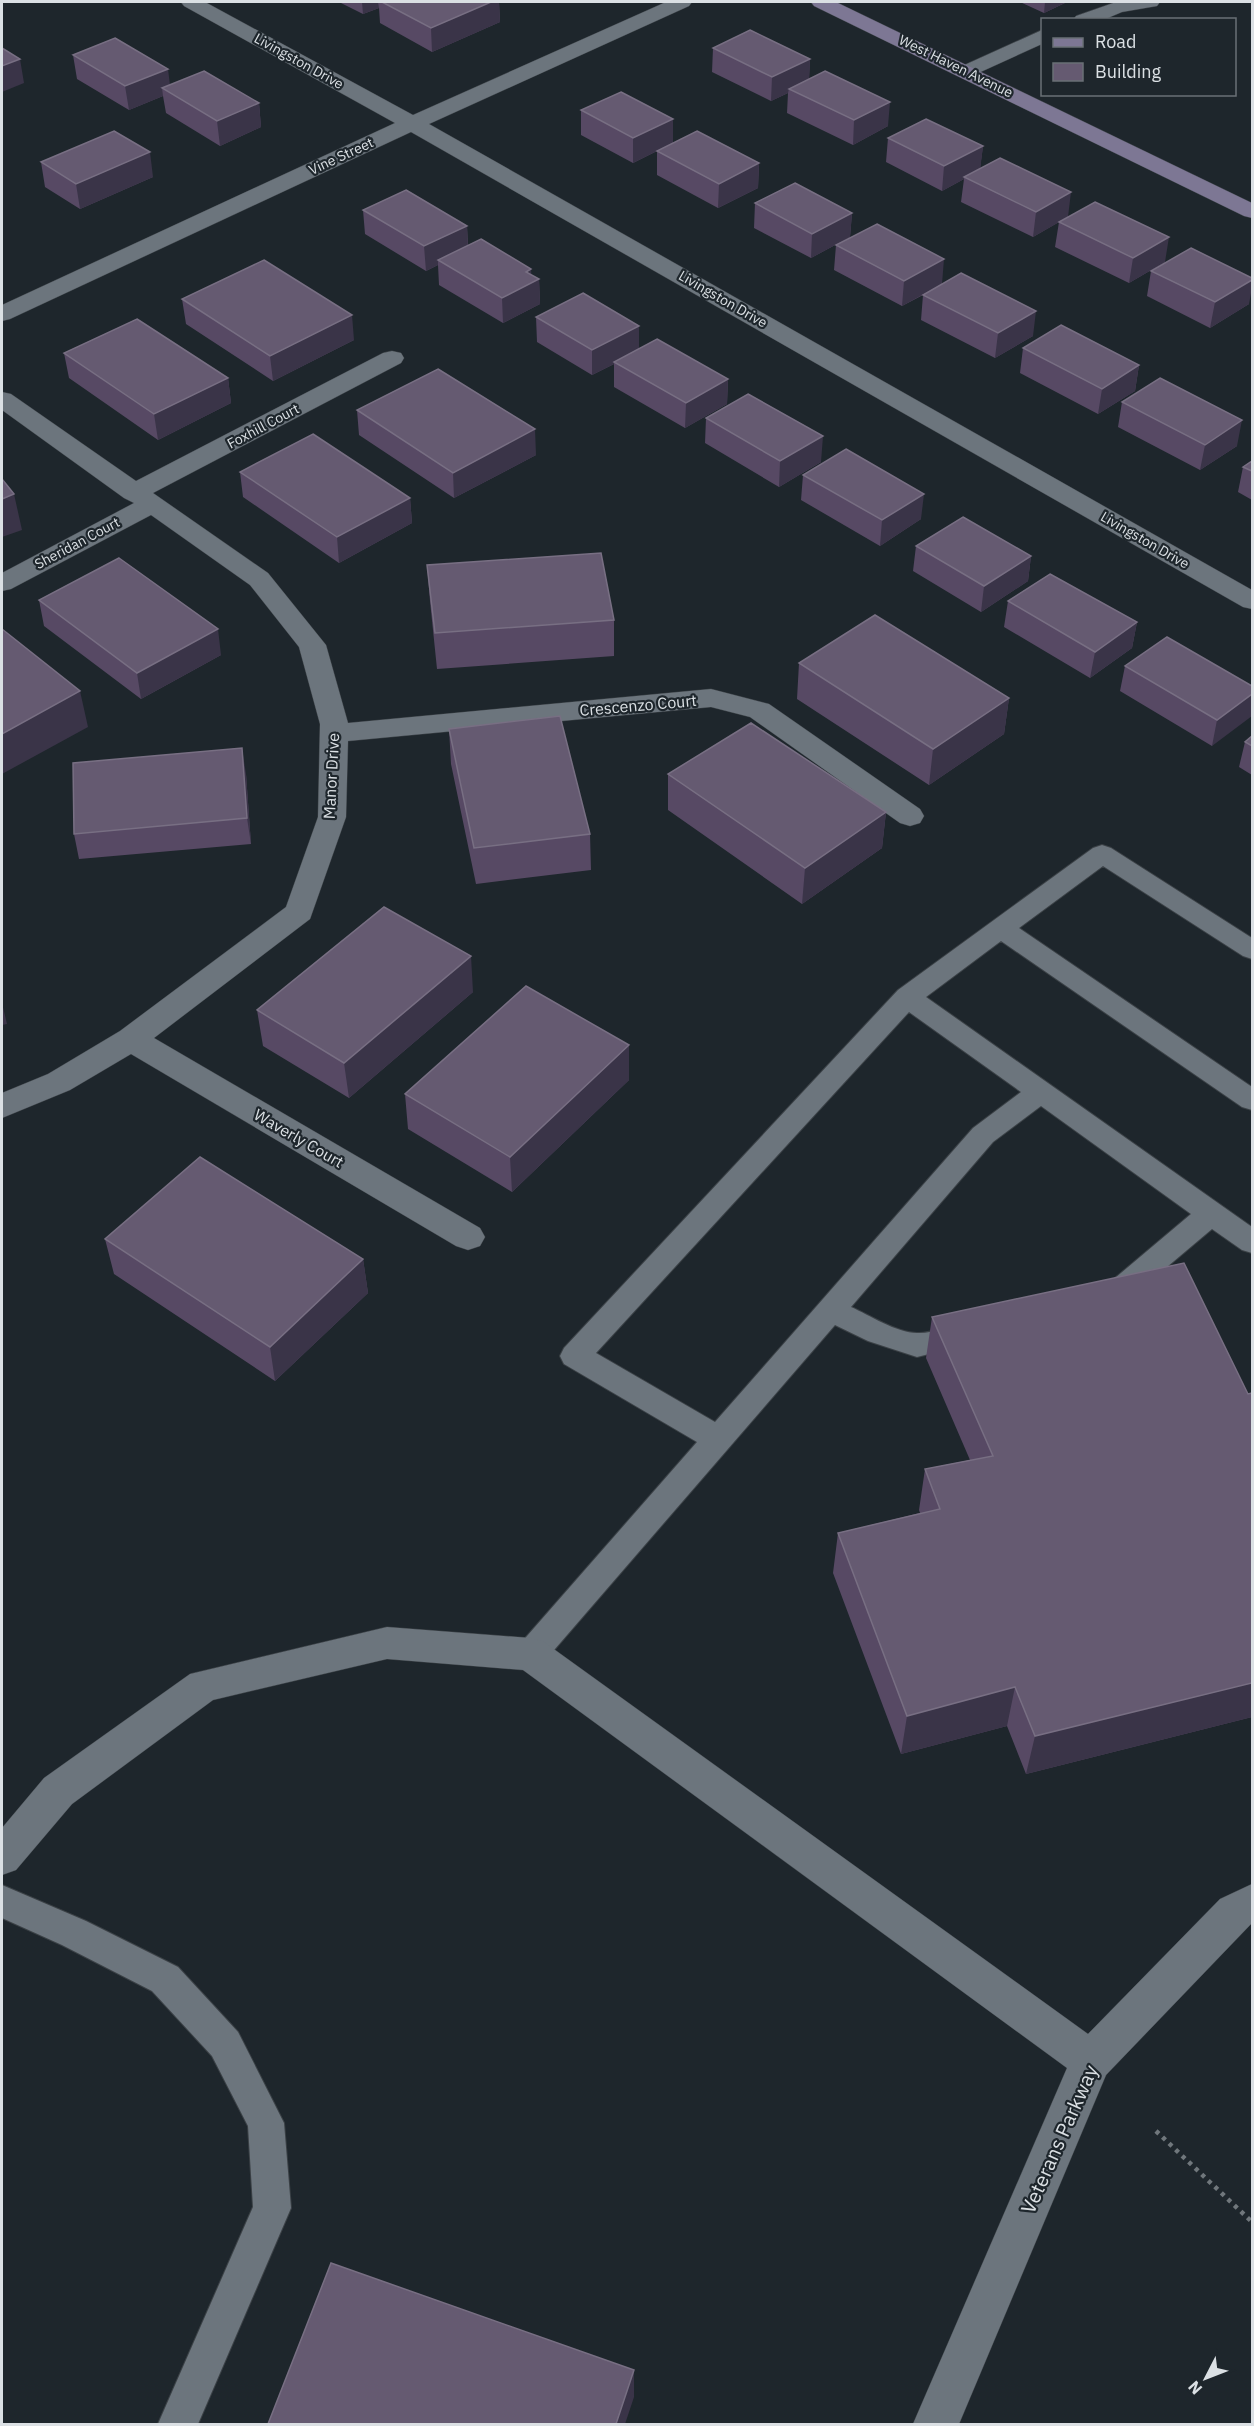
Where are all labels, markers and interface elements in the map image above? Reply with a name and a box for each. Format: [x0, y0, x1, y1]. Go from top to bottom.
legend [1041, 18, 1236, 96]
street label: Livingston Drive [251, 29, 347, 93]
text: Road [1095, 30, 1136, 53]
street label: West Haven Avenue [896, 31, 1016, 102]
text: Building [1095, 60, 1162, 83]
street label: Vine Street [306, 133, 376, 179]
street label: Livingston Drive [675, 266, 771, 332]
street label: Foxhill Court [224, 399, 302, 453]
street label: Livingston Drive [1097, 507, 1193, 573]
street label: Sheridan Court [31, 513, 123, 573]
street label: Crescenzo Court [579, 690, 697, 720]
street label: Manor Drive [319, 732, 343, 820]
street label: Waverly Court [251, 1104, 347, 1172]
street label: Veterans Parkway [1014, 2060, 1104, 2218]
north arrow [1176, 2348, 1236, 2408]
text: N [1184, 2377, 1206, 2399]

